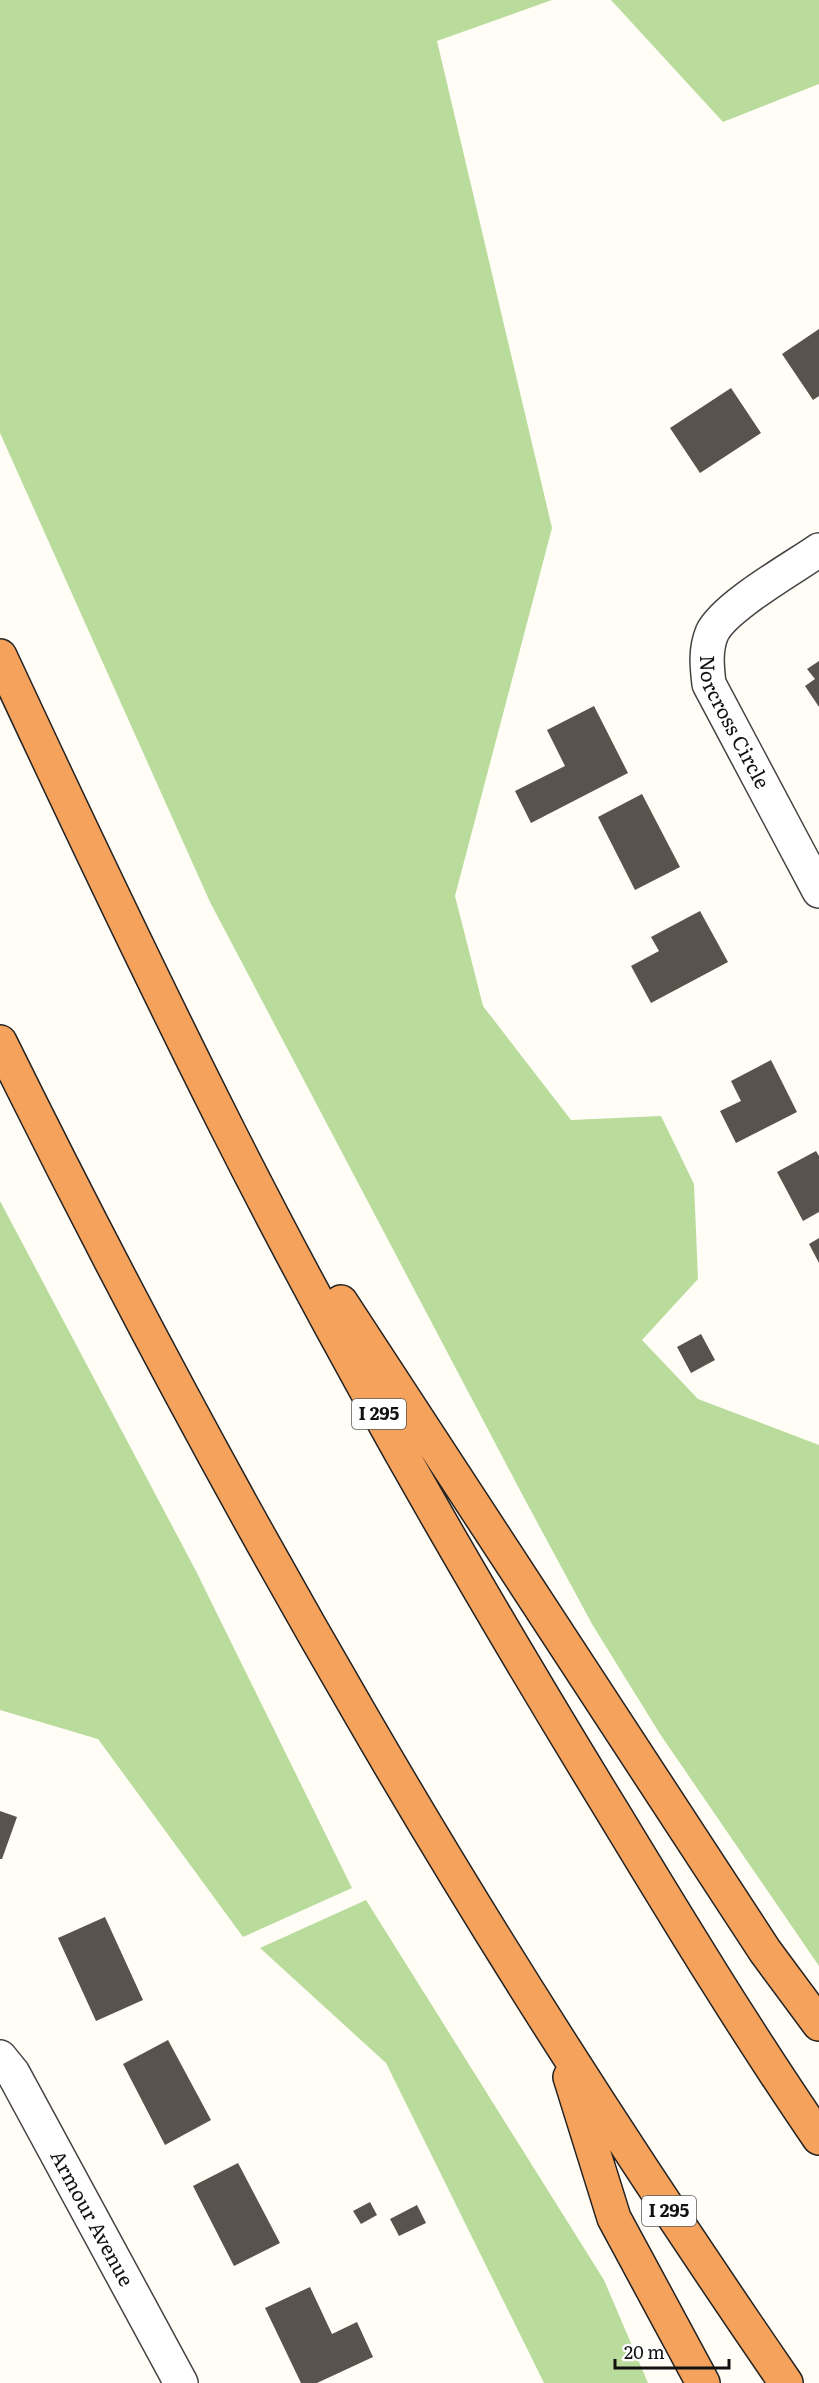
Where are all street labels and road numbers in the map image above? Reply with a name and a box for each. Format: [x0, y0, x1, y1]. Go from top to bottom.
street label: Norcross Circle [694, 655, 779, 793]
road number: I 295 [352, 1399, 406, 1429]
street label: Armour Avenue [44, 2144, 143, 2291]
road number: I 295 [642, 2196, 696, 2226]

